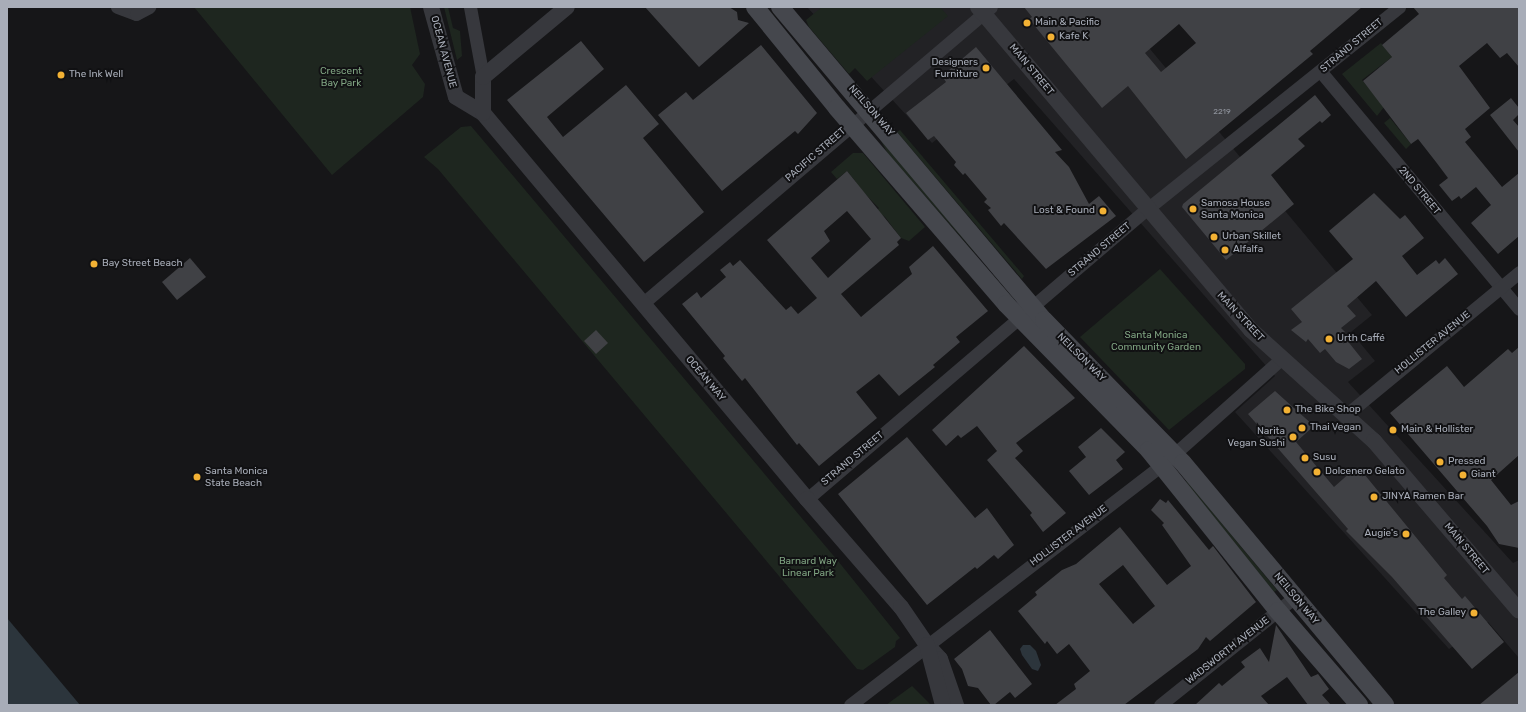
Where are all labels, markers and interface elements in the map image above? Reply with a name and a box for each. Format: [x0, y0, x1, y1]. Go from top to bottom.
street label: OCEAN AVENUE [428, 14, 458, 90]
street label: STRAND STREET [1318, 16, 1386, 76]
place label: Main & Pacific [1035, 17, 1100, 29]
marker: Main & Pacific [1022, 18, 1032, 28]
place label: Kafe K [1059, 31, 1088, 43]
marker: Kafe K [1046, 32, 1056, 42]
street label: MAIN STREET [1006, 42, 1056, 98]
place label: Designers Furniture [931, 56, 978, 80]
marker: Designers Furniture [981, 63, 991, 73]
park label: Crescent Bay Park [320, 65, 362, 88]
place label: The Ink Well [69, 69, 123, 81]
marker: The Ink Well [56, 70, 66, 80]
street label: NEILSON WAY [845, 83, 897, 139]
house number: 2219 [1213, 107, 1231, 117]
street label: PACIFIC STREET [783, 126, 849, 184]
street label: 2ND STREET [1396, 165, 1442, 217]
place label: Samosa House Santa Monica [1201, 197, 1270, 220]
marker: Samosa House Santa Monica [1188, 204, 1198, 214]
place label: Lost & Found [1033, 205, 1095, 217]
marker: Lost & Found [1098, 206, 1108, 216]
street label: STRAND STREET [1066, 220, 1134, 280]
place label: Urban Skillet [1222, 231, 1281, 243]
marker: Urban Skillet [1209, 232, 1219, 242]
place label: Alfalfa [1233, 244, 1263, 256]
marker: Alfalfa [1220, 245, 1230, 255]
place label: Bay Street Beach [102, 258, 183, 270]
marker: Bay Street Beach [89, 259, 99, 269]
street label: MAIN STREET [1214, 290, 1266, 344]
street label: HOLLISTER AVENUE [1393, 309, 1473, 377]
park label: Santa Monica Community Garden [1111, 329, 1201, 352]
street label: NEILSON WAY [1054, 331, 1108, 385]
place label: Urth Caffé [1337, 333, 1385, 345]
marker: Urth Caffé [1324, 334, 1334, 344]
street label: OCEAN WAY [682, 354, 728, 404]
place label: The Bike Shop [1295, 404, 1361, 416]
marker: The Bike Shop [1282, 405, 1292, 415]
place label: Thai Vegan [1310, 422, 1361, 434]
marker: Thai Vegan [1297, 423, 1307, 433]
place label: Main & Hollister [1401, 424, 1473, 436]
place label: Narita Vegan Sushi [1228, 425, 1285, 448]
marker: Main & Hollister [1388, 425, 1398, 435]
street label: STRAND STREET [819, 429, 887, 489]
marker: Narita Vegan Sushi [1288, 432, 1298, 442]
place label: Susu [1313, 452, 1336, 464]
marker: Susu [1300, 453, 1310, 463]
place label: Pressed [1448, 456, 1485, 468]
marker: Pressed [1435, 457, 1445, 467]
place label: Santa Monica State Beach [205, 465, 268, 488]
place label: Dolcenero Gelato [1325, 466, 1405, 478]
marker: Dolcenero Gelato [1312, 467, 1322, 477]
place label: Giant [1471, 469, 1496, 481]
marker: Giant [1458, 470, 1468, 480]
marker: Santa Monica State Beach [192, 472, 202, 482]
place label: JINYA Ramen Bar [1382, 491, 1464, 503]
marker: JINYA Ramen Bar [1369, 492, 1379, 502]
street label: HOLLISTER AVENUE [1028, 503, 1110, 569]
street label: MAIN STREET [1441, 521, 1491, 577]
place label: Augie's [1365, 528, 1398, 540]
marker: Augie's [1401, 529, 1411, 539]
park label: Barnard Way Linear Park [779, 555, 837, 578]
street label: NEILSON WAY [1271, 571, 1321, 627]
place label: The Galley [1418, 607, 1466, 619]
marker: The Galley [1469, 608, 1479, 618]
street label: WADSWORTH AVENUE [1184, 615, 1272, 687]

